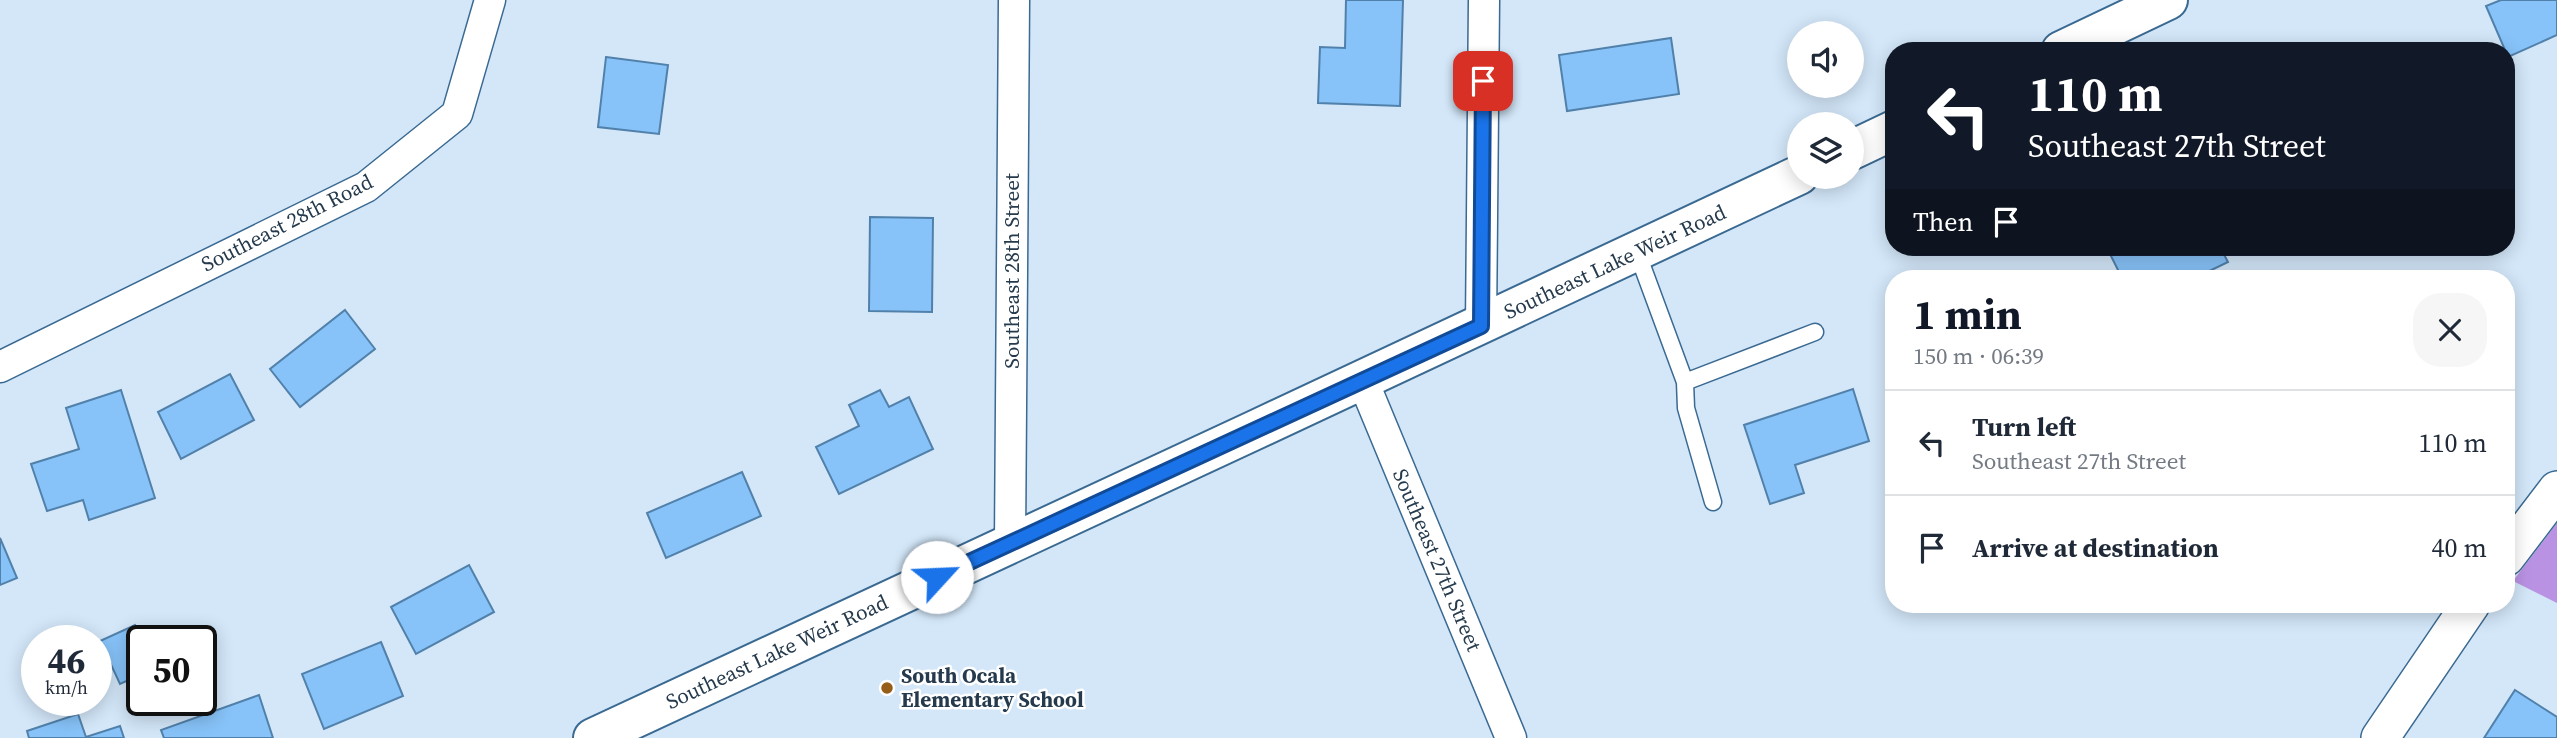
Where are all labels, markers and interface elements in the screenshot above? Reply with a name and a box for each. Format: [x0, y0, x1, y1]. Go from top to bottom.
map controls [1787, 21, 1864, 189]
button: sound [1787, 21, 1864, 98]
pin [1453, 51, 1513, 111]
text: 110 m [2028, 60, 2163, 127]
icon: arrive [1464, 62, 1502, 100]
icon: left [1913, 70, 2004, 161]
button: layers [1787, 112, 1864, 189]
text: Southeast 27th Street [2028, 124, 2326, 168]
street label: Southeast 28th Road [196, 167, 378, 278]
street label: Southeast 28th Street [997, 173, 1026, 369]
street label: Southeast Lake Weir Road [1499, 197, 1731, 326]
icon: arrive [1987, 203, 2025, 241]
text: Then [1913, 204, 1973, 240]
text: 1 min [1913, 285, 2022, 343]
button: close [2413, 293, 2487, 367]
text: 150 m · 06:39 [1913, 340, 2044, 372]
text: Turn left [1972, 409, 2076, 445]
icon: left [1913, 424, 1951, 462]
text: 110 m [2419, 425, 2487, 461]
text: Southeast 27th Street [1972, 445, 2186, 477]
street label: Southeast 27th Street [1386, 464, 1489, 656]
icon: arrive [1913, 529, 1951, 567]
text: Arrive at destination [1972, 530, 2219, 566]
text: 40 m [2432, 530, 2487, 566]
position arrow [900, 540, 974, 614]
street label: Southeast Lake Weir Road [661, 587, 893, 716]
speed limit sign: 50 [126, 625, 217, 716]
text: 46 [48, 637, 85, 685]
place label: South Ocala Elementary School [901, 661, 1084, 714]
text: km/h [45, 675, 88, 700]
marker: South Ocala Elementary School [879, 680, 895, 696]

